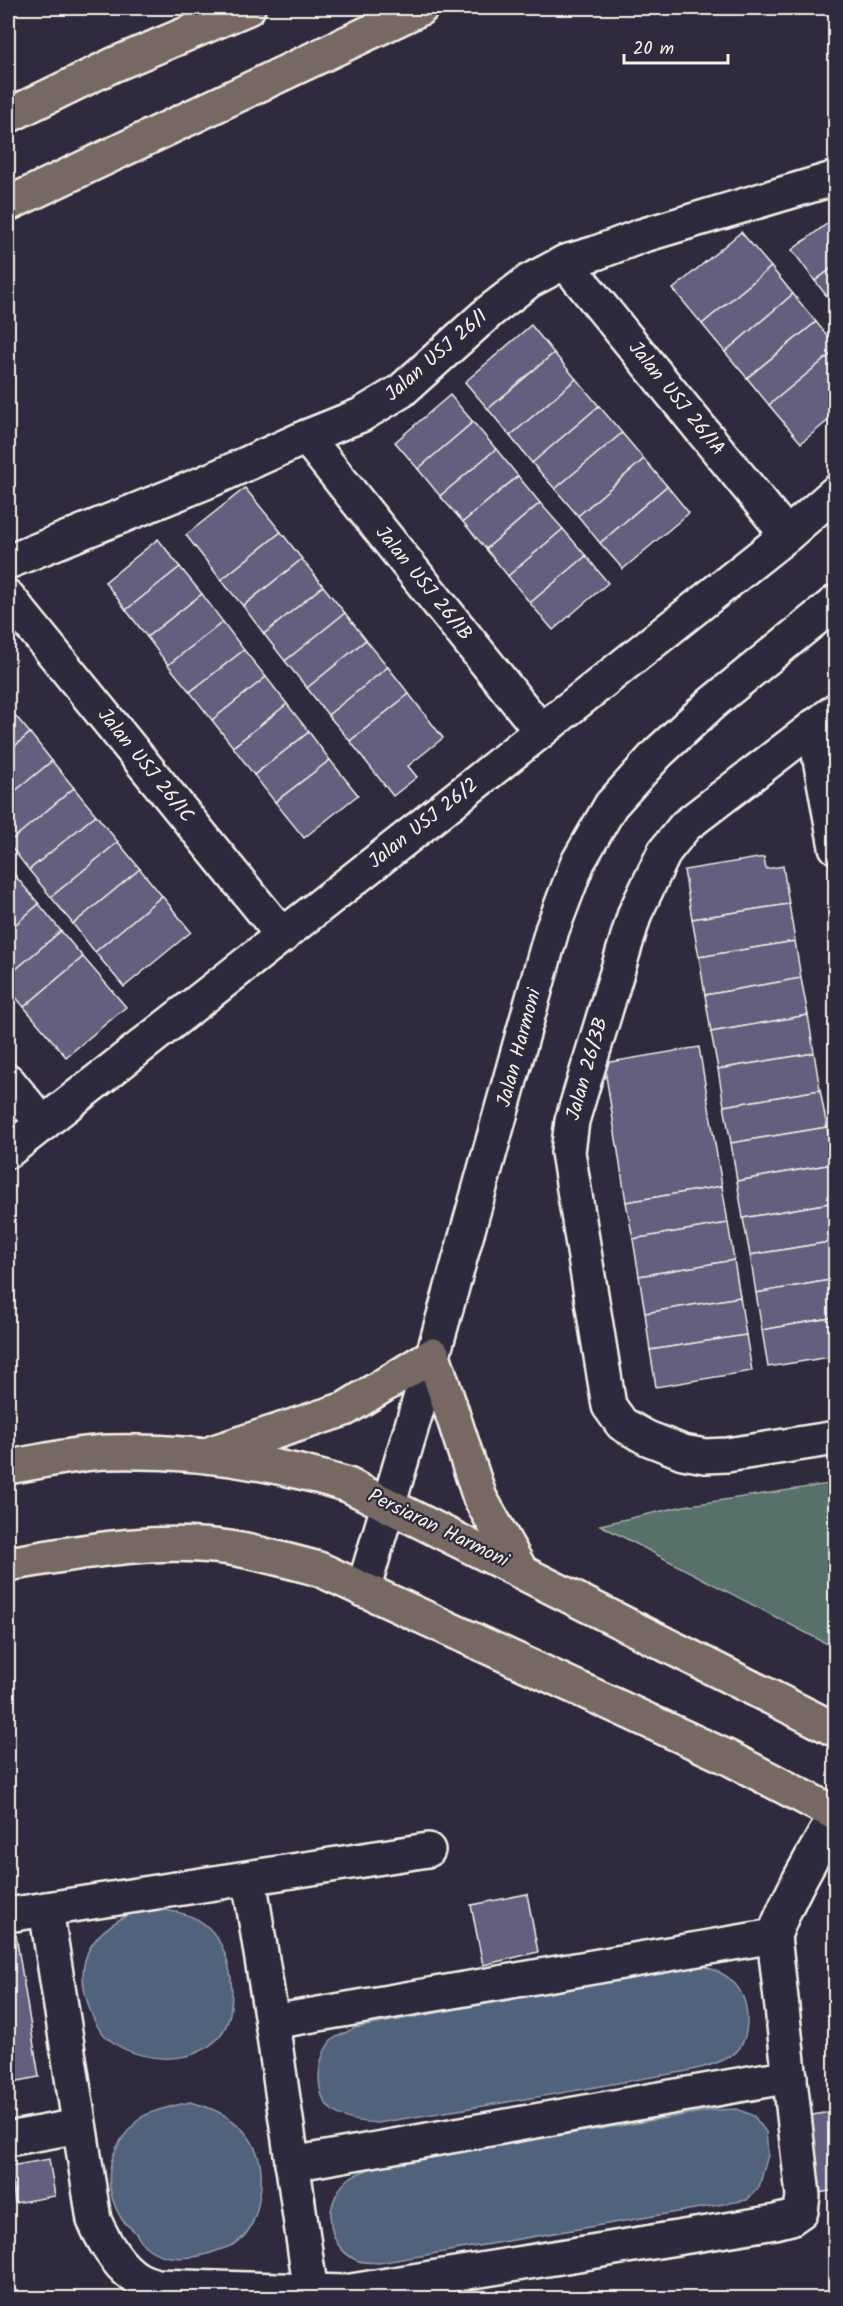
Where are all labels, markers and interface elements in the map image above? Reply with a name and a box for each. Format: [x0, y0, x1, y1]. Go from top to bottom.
scale bar [624, 27, 728, 65]
text: 20 m [633, 35, 674, 64]
street label: Jalan USJ 26/1 [378, 302, 496, 410]
street label: Jalan USJ 26/1A [620, 335, 732, 463]
street label: Jalan USJ 26/1B [366, 519, 480, 649]
street label: Jalan USJ 26/1C [89, 702, 201, 830]
street label: Jalan USJ 26/2 [362, 770, 486, 878]
street label: Jalan Harmoni [489, 984, 551, 1111]
street label: Jalan 26/3B [558, 1014, 618, 1124]
street label: Persiaran Harmoni [362, 1481, 515, 1578]

